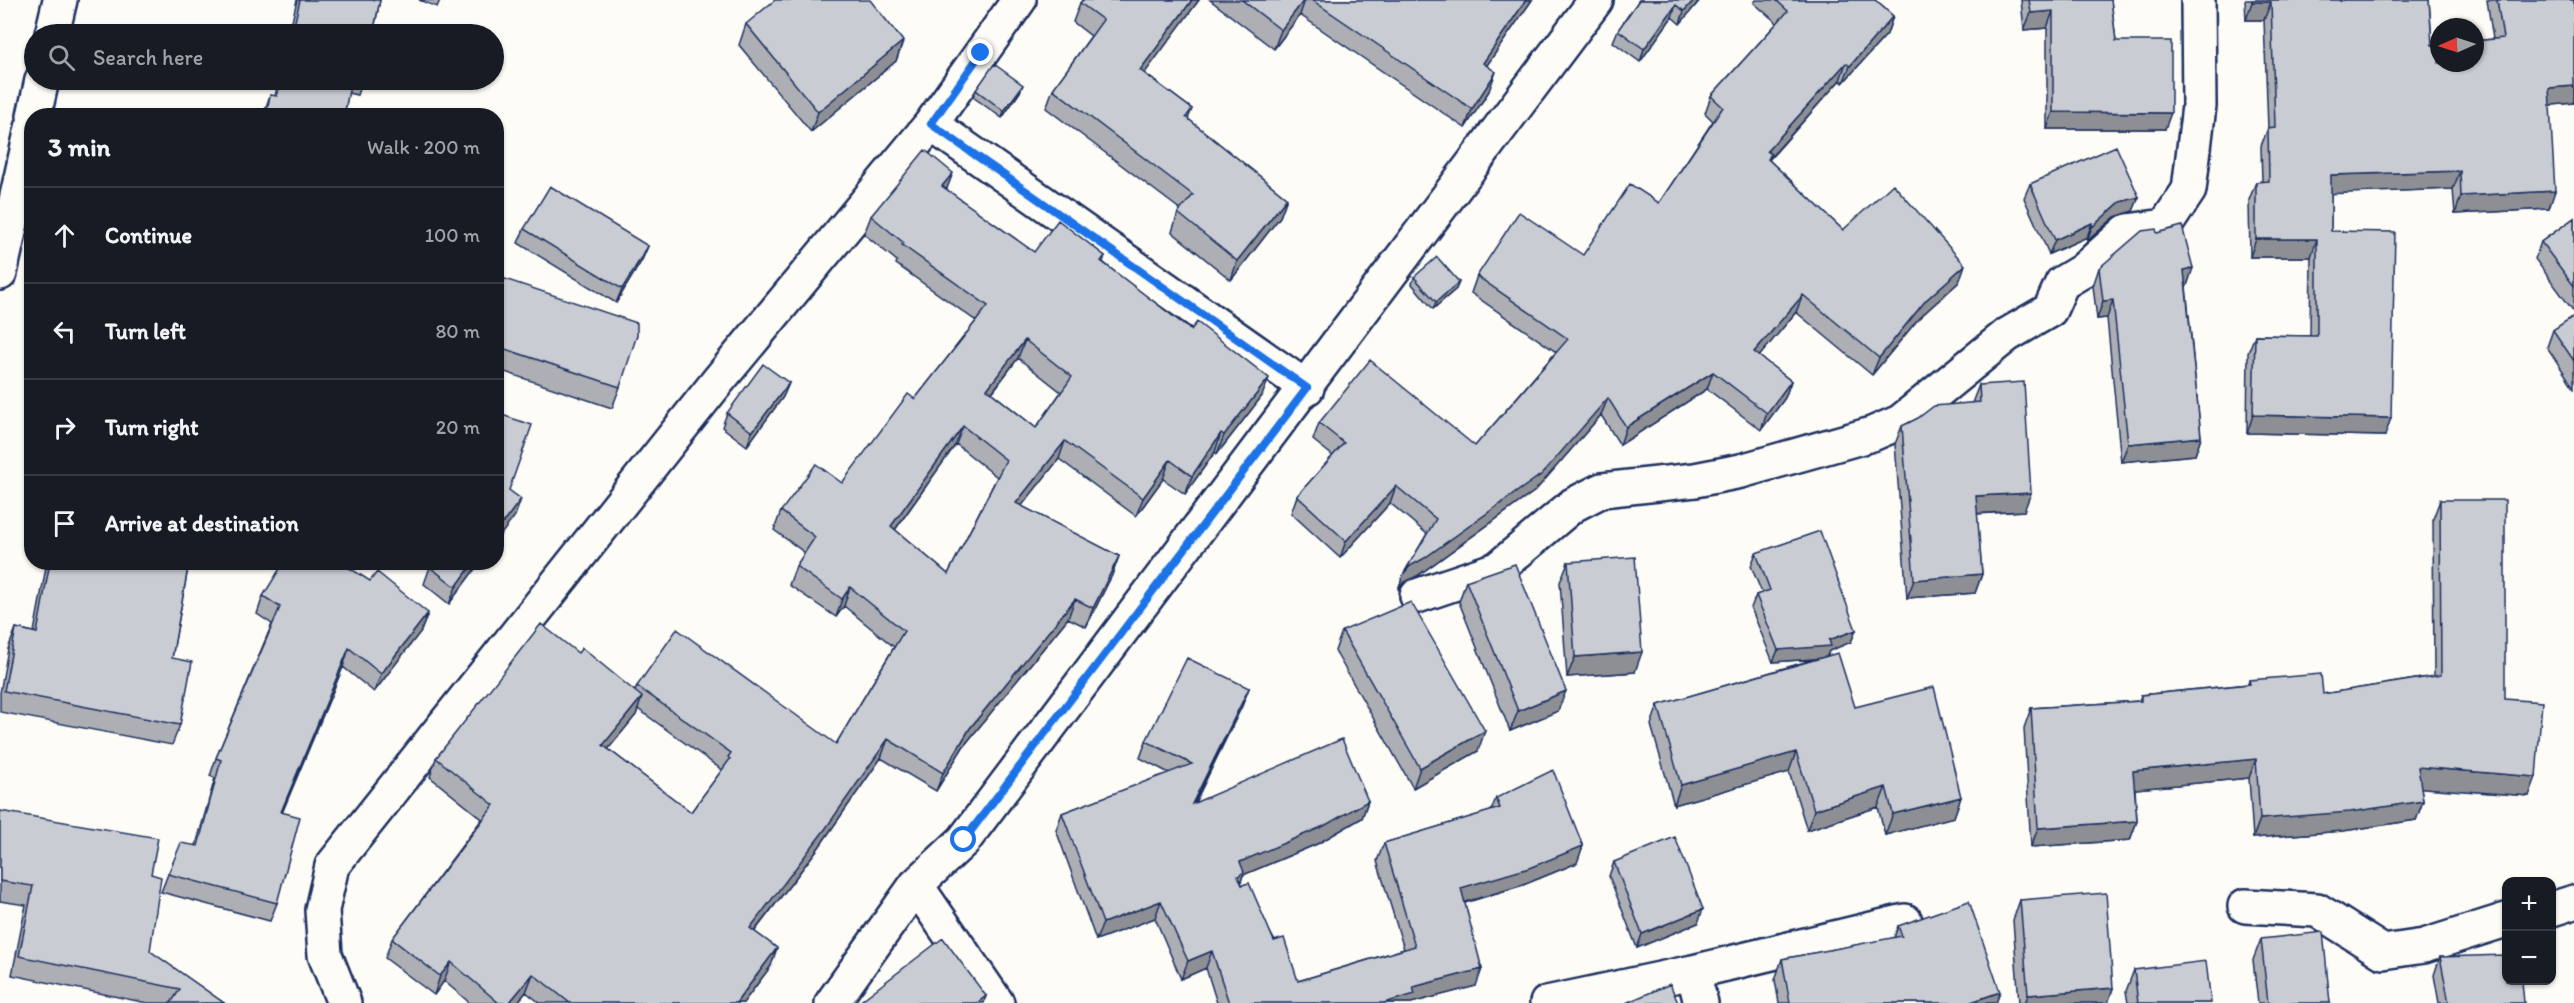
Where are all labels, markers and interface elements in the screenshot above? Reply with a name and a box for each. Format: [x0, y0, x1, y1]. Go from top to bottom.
north arrow [2430, 18, 2484, 72]
search box [24, 24, 504, 90]
route end [967, 39, 993, 65]
icon: search [45, 41, 78, 74]
text: Search here [93, 44, 203, 71]
text: 3 min [48, 131, 110, 163]
text: Walk · 200 m [367, 135, 480, 159]
icon: ahead [48, 219, 81, 252]
text: Continue [105, 222, 192, 249]
text: 100 m [425, 223, 480, 247]
icon: left [48, 315, 81, 348]
text: Turn left [105, 318, 186, 345]
text: 80 m [435, 319, 480, 343]
icon: right [48, 411, 81, 444]
text: Turn right [105, 414, 199, 441]
text: 20 m [436, 415, 480, 439]
icon: arrive [48, 507, 81, 540]
text: Arrive at destination [105, 510, 299, 537]
route start [950, 826, 976, 852]
map controls [2502, 877, 2556, 985]
button: + [2502, 877, 2556, 931]
button: − [2502, 931, 2556, 985]

